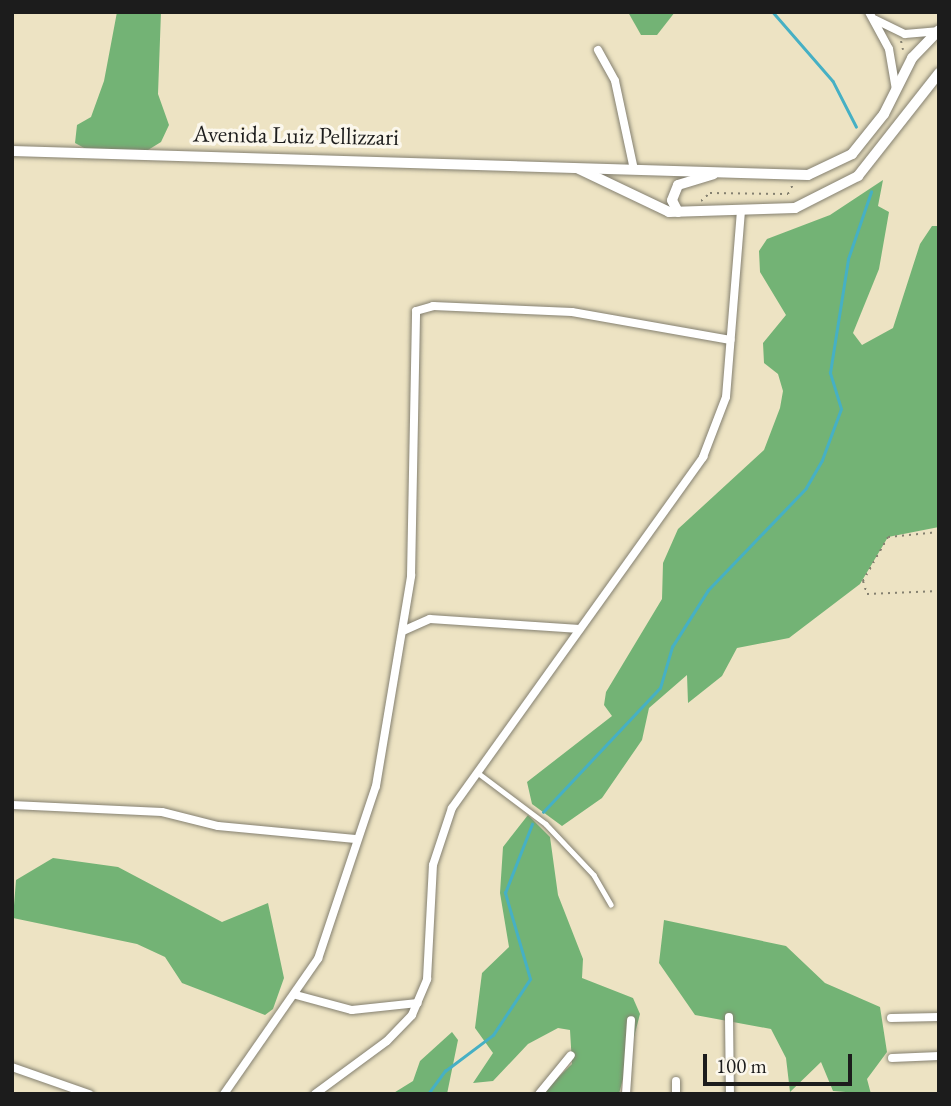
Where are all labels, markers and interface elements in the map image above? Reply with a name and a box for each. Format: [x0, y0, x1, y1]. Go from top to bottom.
street label: Avenida Luiz Pellizzari [193, 119, 399, 151]
scale bar [706, 1040, 855, 1084]
text: 100 m [716, 1052, 767, 1079]

